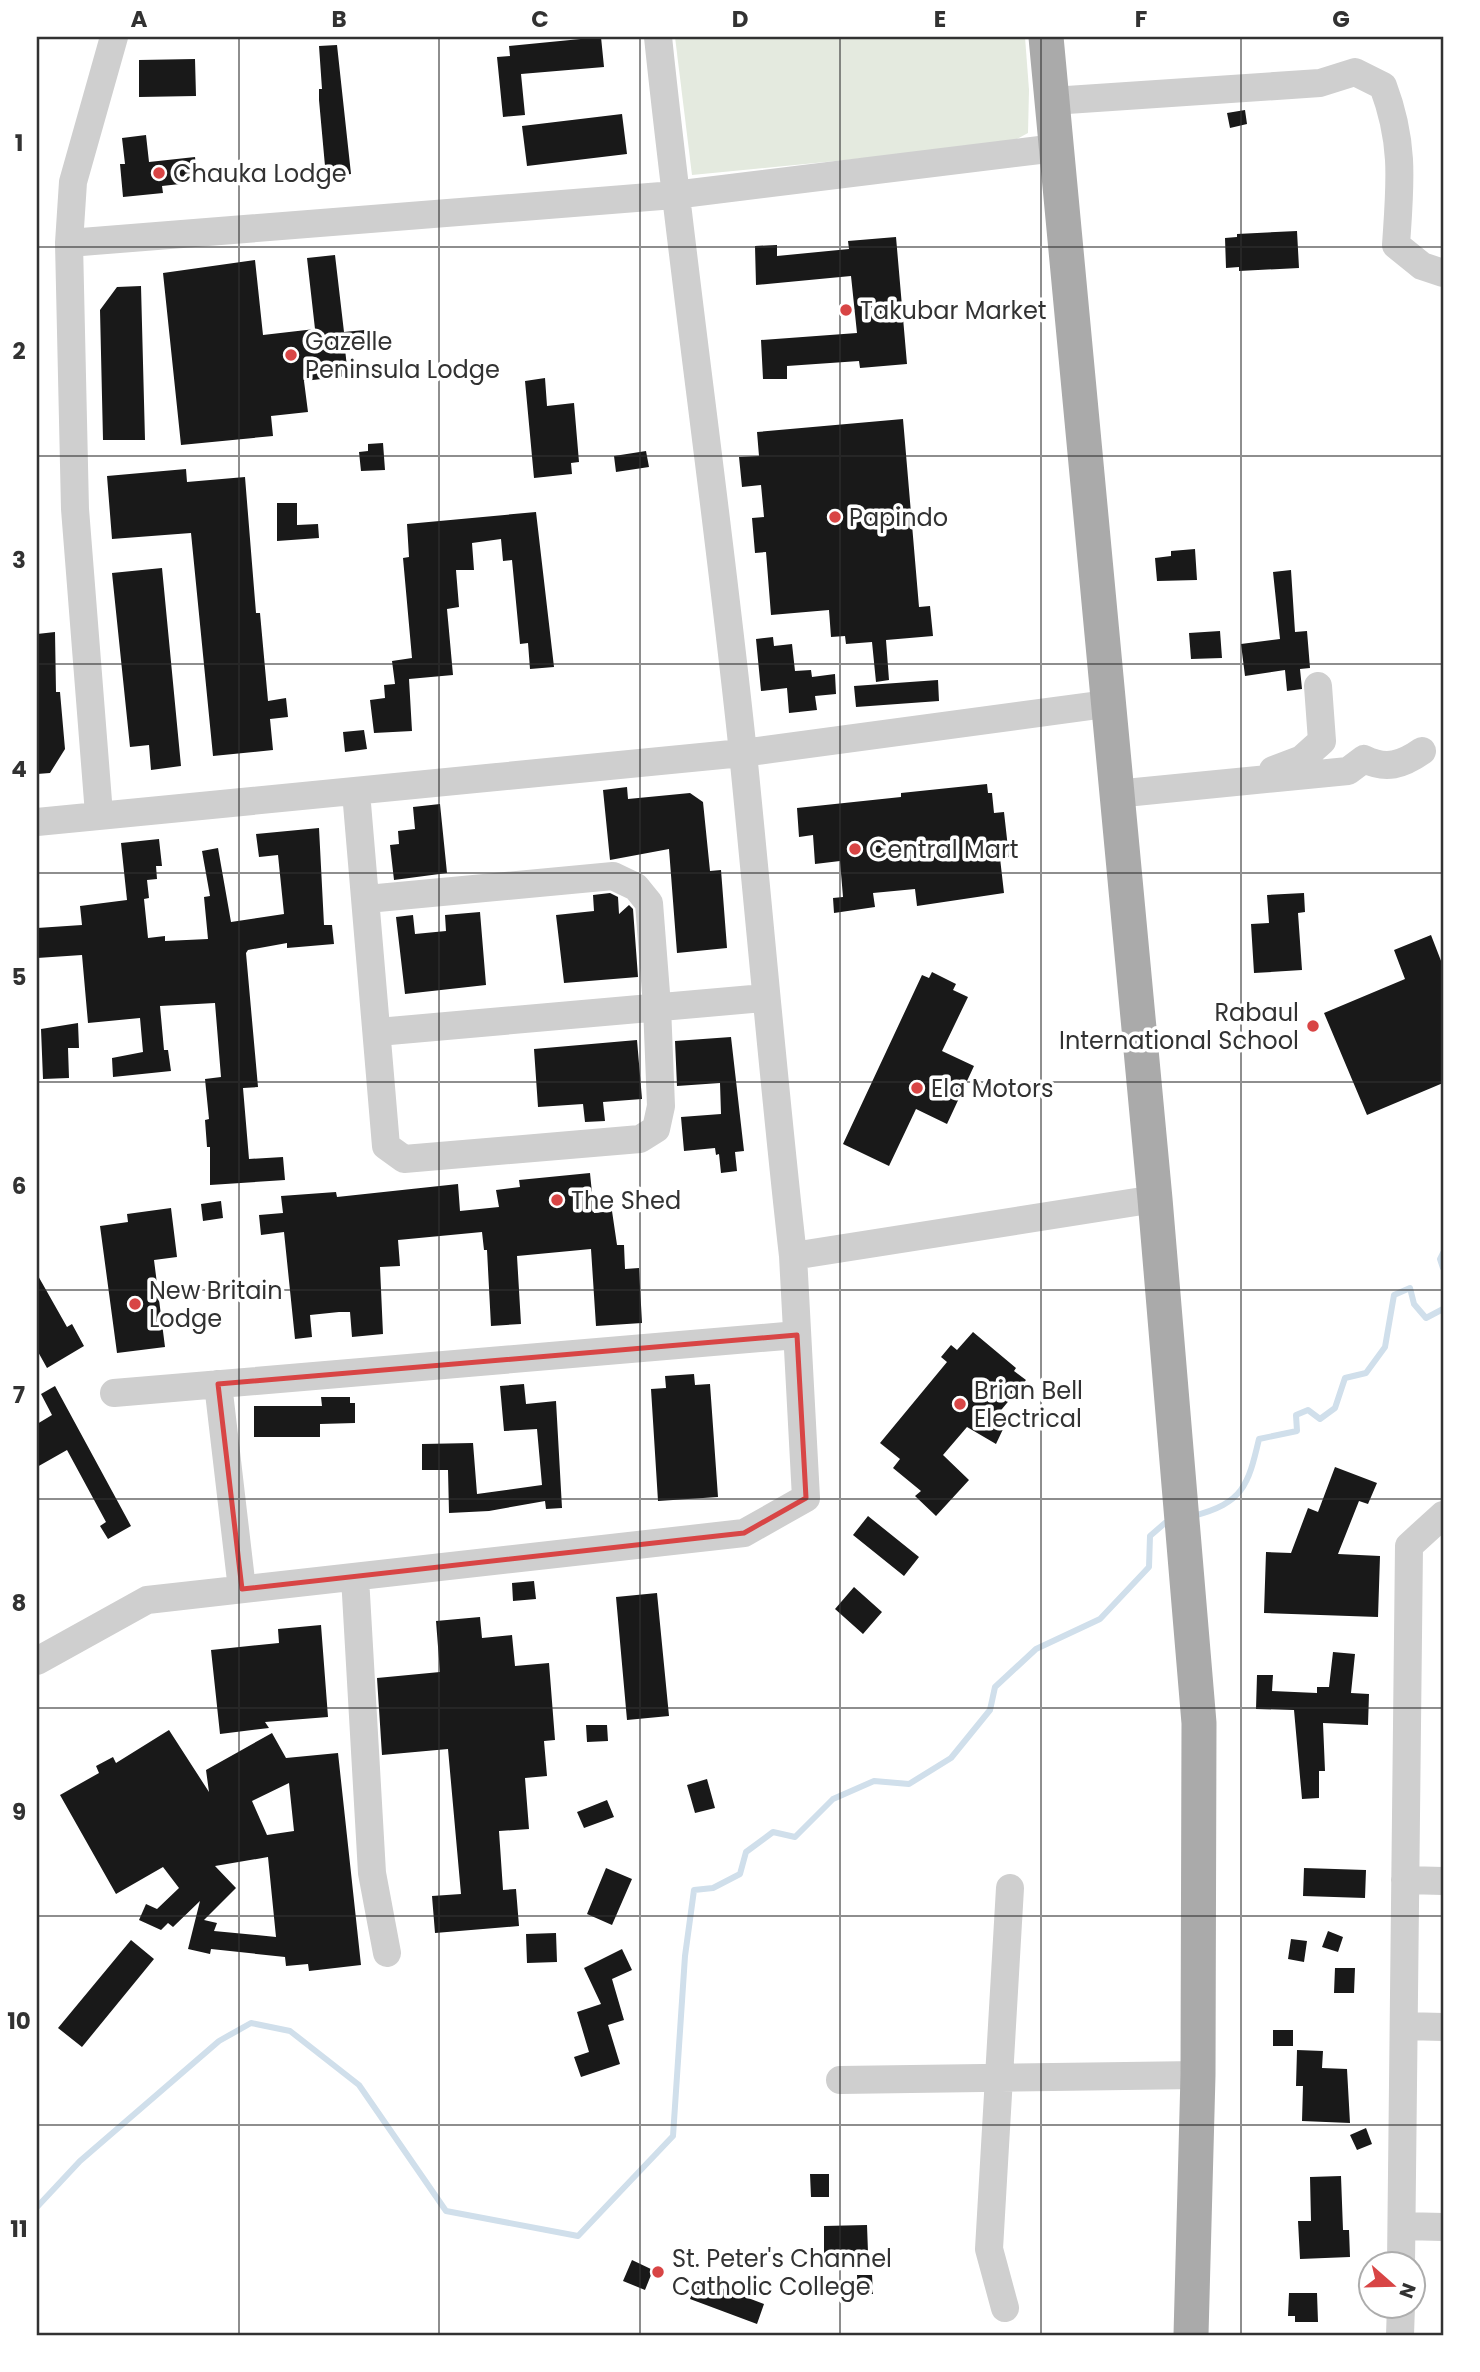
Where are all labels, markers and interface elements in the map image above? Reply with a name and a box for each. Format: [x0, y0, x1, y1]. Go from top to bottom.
text: A [131, 3, 148, 35]
text: B [331, 3, 347, 35]
text: C [531, 3, 549, 35]
text: D [732, 3, 748, 35]
text: E [934, 3, 946, 35]
text: F [1135, 3, 1147, 35]
text: G [1332, 3, 1350, 35]
text: 1 [15, 127, 23, 159]
place label: Chauka Lodge [173, 157, 347, 190]
marker: Chauka Lodge [151, 165, 167, 181]
place label: Takubar Market [860, 294, 1047, 327]
marker: Takubar Market [838, 302, 854, 318]
place label: Gazelle Peninsula Lodge [305, 325, 500, 386]
text: 2 [12, 335, 26, 367]
marker: Gazelle Peninsula Lodge [283, 347, 299, 363]
place label: Papindo [849, 501, 948, 534]
marker: Papindo [827, 509, 843, 525]
text: 3 [12, 544, 26, 576]
text: 4 [11, 753, 27, 785]
place label: Central Mart [869, 833, 1019, 866]
marker: Central Mart [847, 841, 863, 857]
text: 5 [12, 961, 26, 993]
place label: Rabaul International School [1059, 996, 1299, 1057]
marker: Rabaul International School [1305, 1018, 1321, 1034]
place label: Ela Motors [931, 1072, 1053, 1105]
marker: Ela Motors [909, 1080, 925, 1096]
text: 6 [12, 1170, 26, 1202]
place label: The Shed [571, 1184, 681, 1217]
marker: The Shed [549, 1192, 565, 1208]
place label: New Britain Lodge [149, 1274, 283, 1335]
marker: New Britain Lodge [127, 1296, 143, 1312]
place label: Brian Bell Electrical [974, 1374, 1083, 1435]
text: 7 [13, 1379, 25, 1411]
marker: Brian Bell Electrical [952, 1396, 968, 1412]
text: 8 [12, 1587, 26, 1619]
text: 9 [12, 1796, 26, 1828]
text: 10 [7, 2005, 31, 2037]
text: 11 [10, 2213, 28, 2245]
place label: St. Peter's Channel Catholic College [672, 2242, 892, 2303]
north arrow [1358, 2250, 1428, 2320]
marker: St. Peter's Channel Catholic College [650, 2264, 666, 2280]
text: N [1392, 2279, 1423, 2302]

